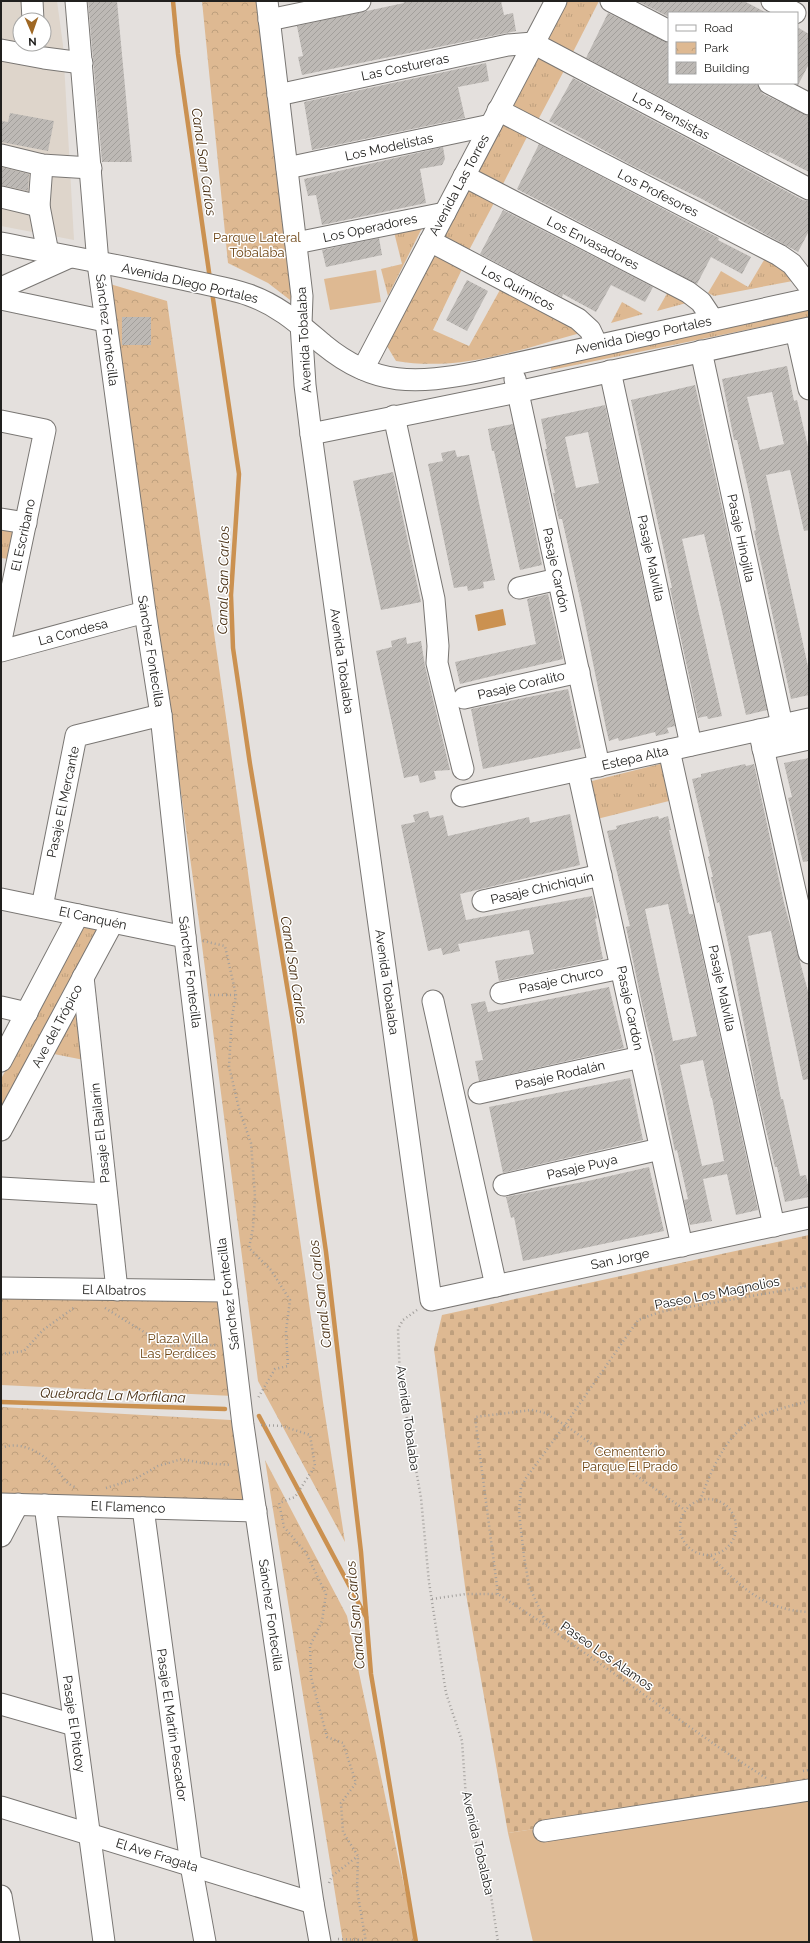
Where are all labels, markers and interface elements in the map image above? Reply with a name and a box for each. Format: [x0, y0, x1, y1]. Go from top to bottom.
north arrow [12, 12, 52, 52]
legend [668, 12, 798, 84]
text: Road [704, 21, 733, 35]
text: N [28, 35, 37, 48]
text: Park [704, 41, 729, 55]
street label: Las Costureras [360, 50, 450, 84]
text: Building [704, 61, 750, 75]
street label: Los Prensistas [630, 89, 712, 143]
water label: Canal San Carlos [188, 107, 220, 218]
street label: Los Modelistas [343, 130, 435, 164]
street label: Avenida Las Torres [426, 132, 492, 238]
street label: Los Profesores [615, 166, 701, 220]
street label: Los Operadores [322, 211, 418, 245]
street label: Los Envasadores [544, 213, 642, 273]
park label: Parque Lateral Tobalaba [213, 230, 301, 260]
street label: Avenida Diego Portales [120, 260, 260, 306]
street label: Los Químicos [479, 262, 557, 314]
street label: Sánchez Fontecilla [93, 273, 121, 387]
street label: Avenida Tobalaba [294, 287, 314, 393]
street label: Avenida Diego Portales [573, 313, 713, 357]
street label: Pasaje Hinojilla [724, 492, 758, 584]
street label: El Escribano [8, 497, 38, 573]
street label: Pasaje Malvilla [635, 513, 667, 603]
water label: Canal San Carlos [214, 525, 232, 635]
street label: Pasaje Cardón [540, 526, 572, 614]
street label: Sánchez Fontecilla [135, 594, 167, 708]
street label: Avenida Tobalaba [327, 607, 357, 715]
street label: La Condesa [37, 616, 109, 648]
street label: Pasaje Coralito [476, 668, 566, 702]
street label: Estepa Alta [600, 743, 670, 773]
street label: Pasaje El Mercante [44, 745, 82, 859]
street label: Pasaje Chichiquín [489, 869, 595, 907]
street label: El Canquén [58, 903, 128, 933]
street label: Sánchez Fontecilla [176, 915, 204, 1029]
water label: Canal San Carlos [278, 915, 310, 1026]
street label: Avenida Tobalaba [372, 928, 402, 1036]
street label: Pasaje Malvilla [706, 943, 738, 1033]
street label: Pasaje Churco [518, 964, 605, 996]
street label: Pasaje Cardón [614, 964, 646, 1052]
street label: Ave del Trópico [29, 981, 85, 1070]
street label: Pasaje Rodalán [514, 1057, 606, 1093]
street label: Pasaje El Bailarín [87, 1082, 113, 1184]
street label: Pasaje Puya [545, 1152, 619, 1182]
street label: Sánchez Fontecilla [214, 1237, 242, 1351]
water label: Canal San Carlos [305, 1238, 335, 1349]
street label: San Jorge [589, 1245, 651, 1273]
street label: Paseo Los Magnolios [653, 1274, 781, 1312]
street label: El Albatros [82, 1282, 146, 1298]
park label: Plaza Villa Las Perdices [140, 1331, 216, 1361]
street label: Avenida Tobalaba [393, 1364, 423, 1472]
water label: Quebrada La Morfilana [40, 1384, 186, 1406]
park label: Cementerio Parque El Prado [582, 1444, 678, 1474]
street label: El Flamenco [90, 1498, 166, 1516]
street label: Sánchez Fontecilla [256, 1558, 286, 1672]
water label: Canal San Carlos [342, 1560, 368, 1670]
street label: Paseo Los Alamos [558, 1618, 656, 1694]
street label: Pasaje El Martín Pescador [154, 1648, 190, 1803]
street label: Pasaje El Pitotoy [60, 1674, 88, 1774]
street label: Avenida Tobalaba [459, 1790, 497, 1896]
street label: El Ave Fragata [114, 1835, 200, 1875]

